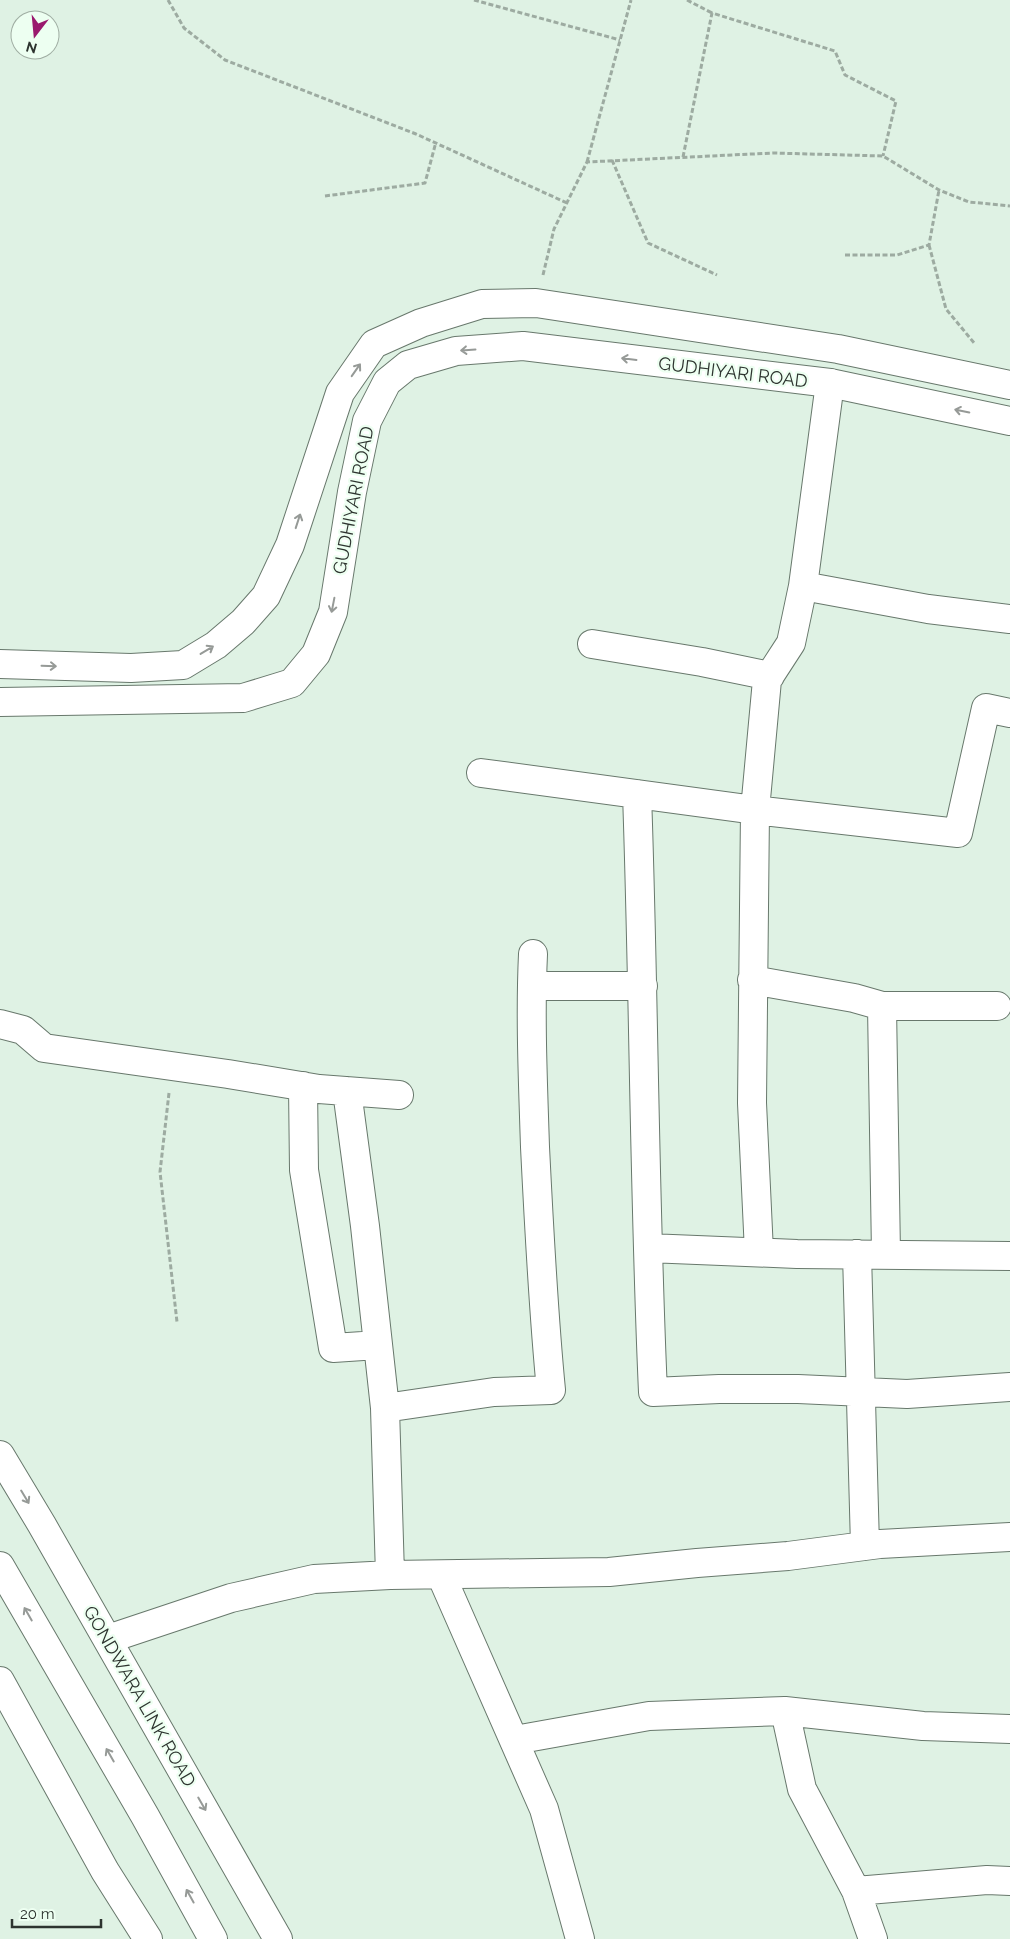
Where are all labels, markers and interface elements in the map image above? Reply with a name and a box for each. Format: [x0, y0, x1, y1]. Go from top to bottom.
north arrow [10, 10, 60, 60]
text: N [24, 38, 39, 57]
one-way arrow [460, 345, 476, 354]
street label: GUDHIYARI ROAD [657, 352, 809, 392]
one-way arrow [621, 354, 637, 364]
one-way arrow [351, 363, 361, 377]
one-way arrow [955, 406, 971, 415]
street label: GUDHIYARI ROAD [328, 424, 378, 576]
one-way arrow [294, 513, 303, 529]
one-way arrow [328, 597, 338, 613]
one-way arrow [200, 645, 214, 655]
one-way arrow [40, 661, 56, 671]
one-way arrow [21, 1489, 31, 1503]
street label: GONDWARA LINK ROAD [80, 1602, 200, 1790]
one-way arrow [23, 1608, 33, 1622]
one-way arrow [104, 1748, 114, 1763]
one-way arrow [198, 1797, 208, 1811]
one-way arrow [184, 1890, 194, 1904]
scale bar [12, 1896, 101, 1928]
text: 20 m [20, 1905, 55, 1923]

